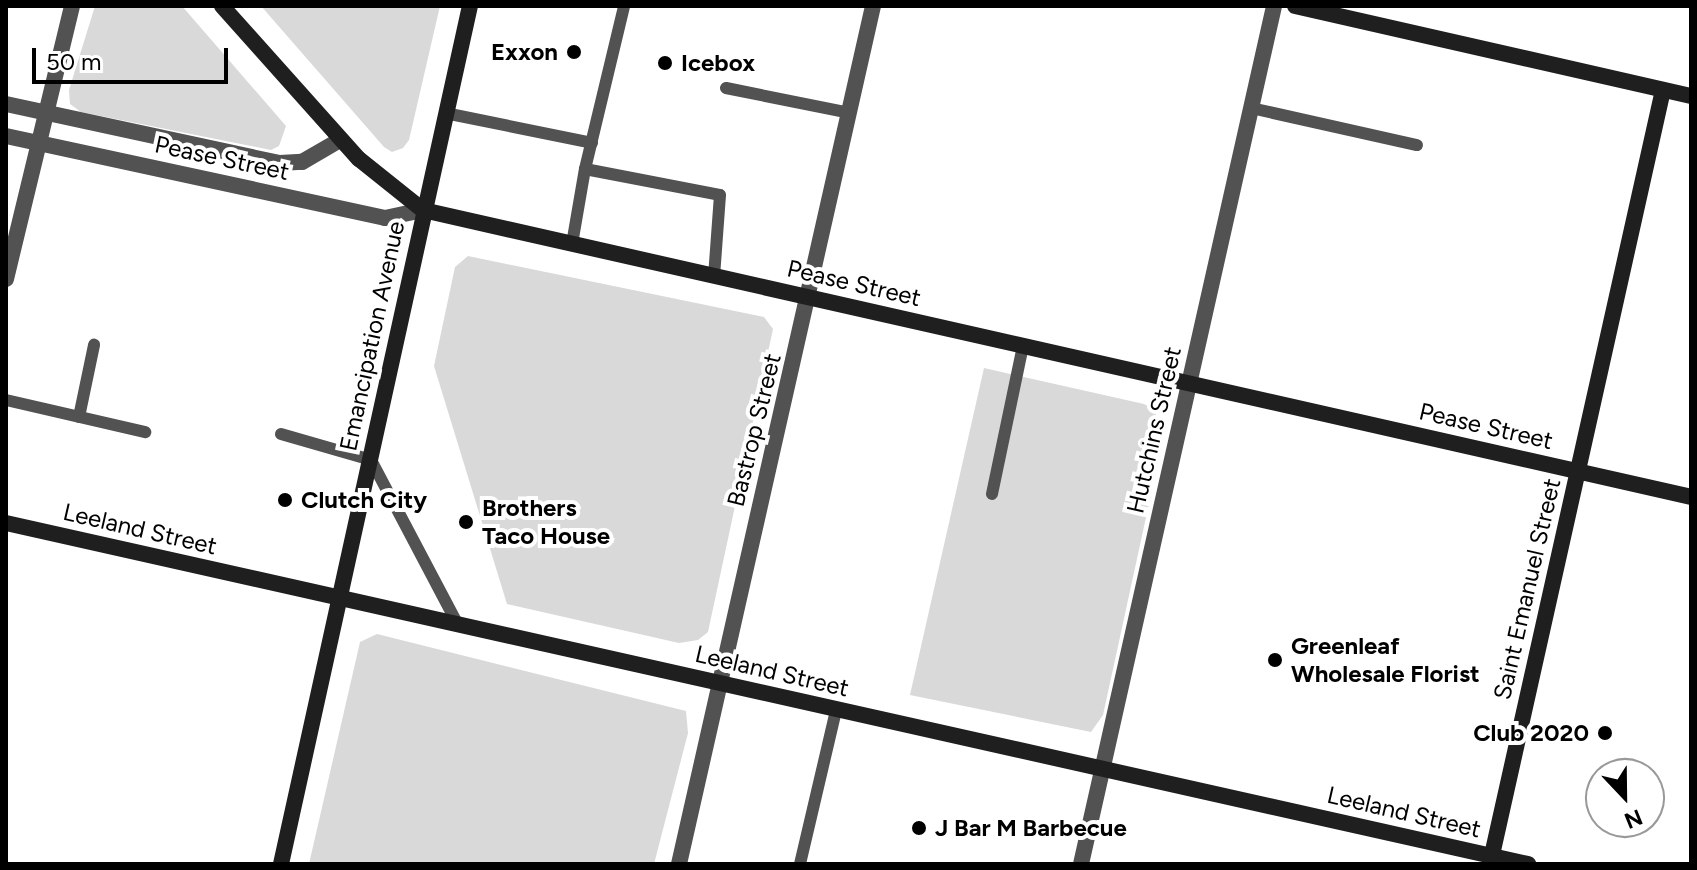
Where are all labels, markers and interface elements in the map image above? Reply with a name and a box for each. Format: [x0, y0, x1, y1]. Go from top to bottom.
scale bar [36, 32, 232, 82]
place label: Exxon [491, 38, 558, 66]
marker: Exxon [565, 43, 583, 61]
text: 50 m [46, 47, 102, 76]
place label: Icebox [681, 49, 755, 77]
marker: Icebox [656, 54, 674, 72]
street label: Pease Street [152, 130, 292, 186]
street label: Emancipation Avenue [334, 218, 410, 454]
street label: Pease Street [784, 254, 924, 312]
street label: Hutchins Street [1121, 344, 1187, 516]
street label: Bastrop Street [721, 351, 787, 509]
street label: Pease Street [1416, 397, 1556, 455]
street label: Saint Emanuel Street [1488, 476, 1566, 702]
place label: Clutch City [301, 486, 427, 514]
marker: Clutch City [276, 491, 294, 509]
place label: Brothers Taco House [482, 494, 610, 550]
street label: Leeland Street [60, 497, 220, 561]
marker: Brothers Taco House [457, 513, 475, 531]
place label: Greenleaf Wholesale Florist [1291, 632, 1480, 688]
street label: Leeland Street [692, 639, 852, 703]
marker: Greenleaf Wholesale Florist [1266, 651, 1284, 669]
place label: Club 2020 [1473, 719, 1589, 747]
marker: Club 2020 [1596, 724, 1614, 742]
north arrow [1585, 758, 1665, 838]
street label: Leeland Street [1324, 780, 1484, 844]
text: N [1620, 803, 1646, 835]
place label: J Bar M Barbecue [935, 814, 1127, 842]
marker: J Bar M Barbecue [910, 819, 928, 837]

